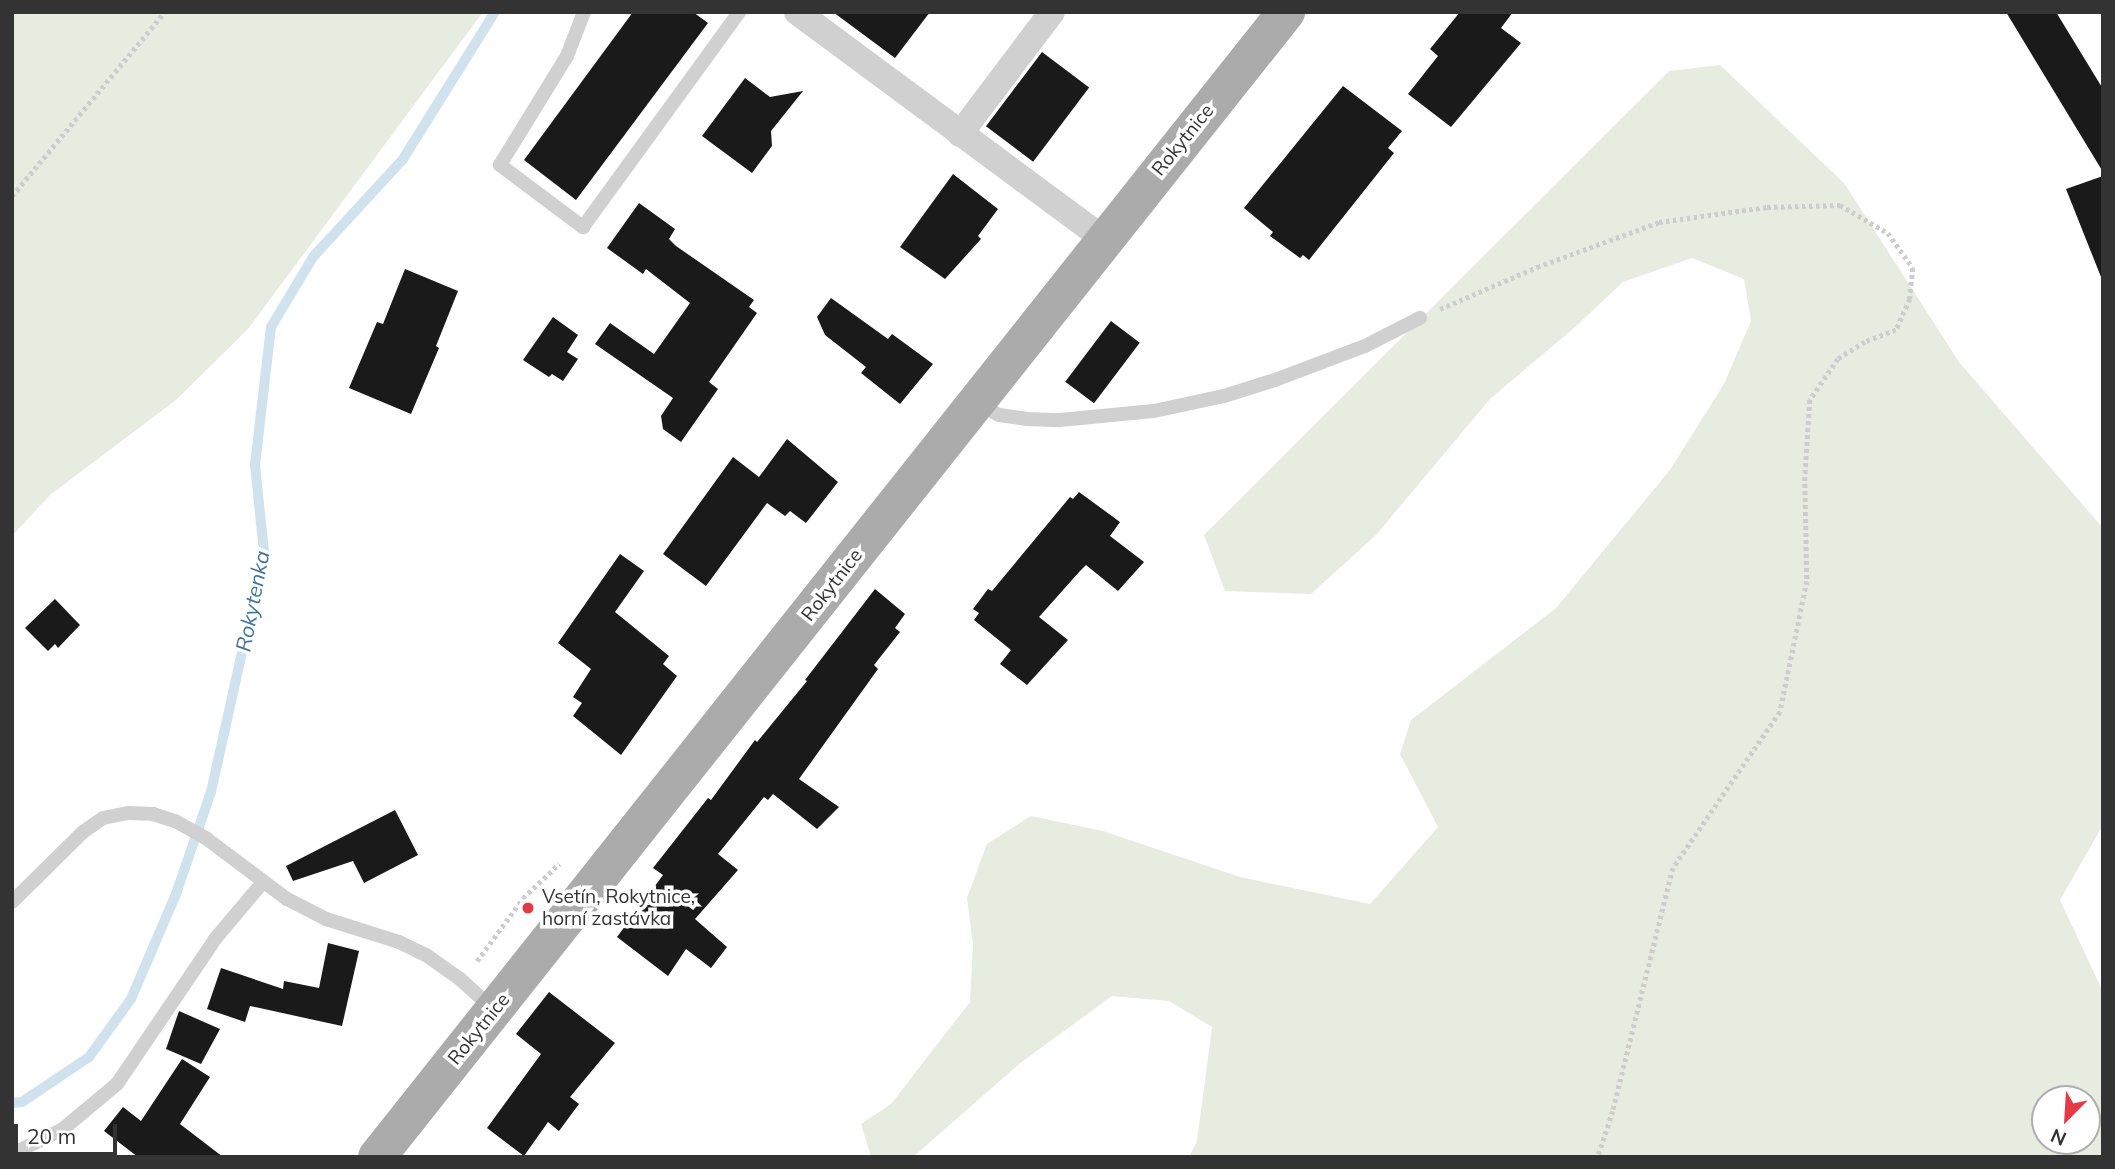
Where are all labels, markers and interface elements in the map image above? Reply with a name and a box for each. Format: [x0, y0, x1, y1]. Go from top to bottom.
street label: Rokytnice [1147, 100, 1219, 180]
street label: Rokytnice [797, 544, 867, 626]
water label: Rokytenka [230, 548, 274, 654]
place label: Vsetín, Rokytnice, horní zastávka [542, 886, 695, 930]
marker: Vsetín, Rokytnice, horní zastávka [520, 900, 536, 916]
street label: Rokytnice [443, 989, 515, 1069]
north arrow [2031, 1085, 2101, 1155]
scale bar [18, 1110, 121, 1154]
text: 20 m [27, 1123, 76, 1149]
text: N [2047, 1123, 2070, 1151]

